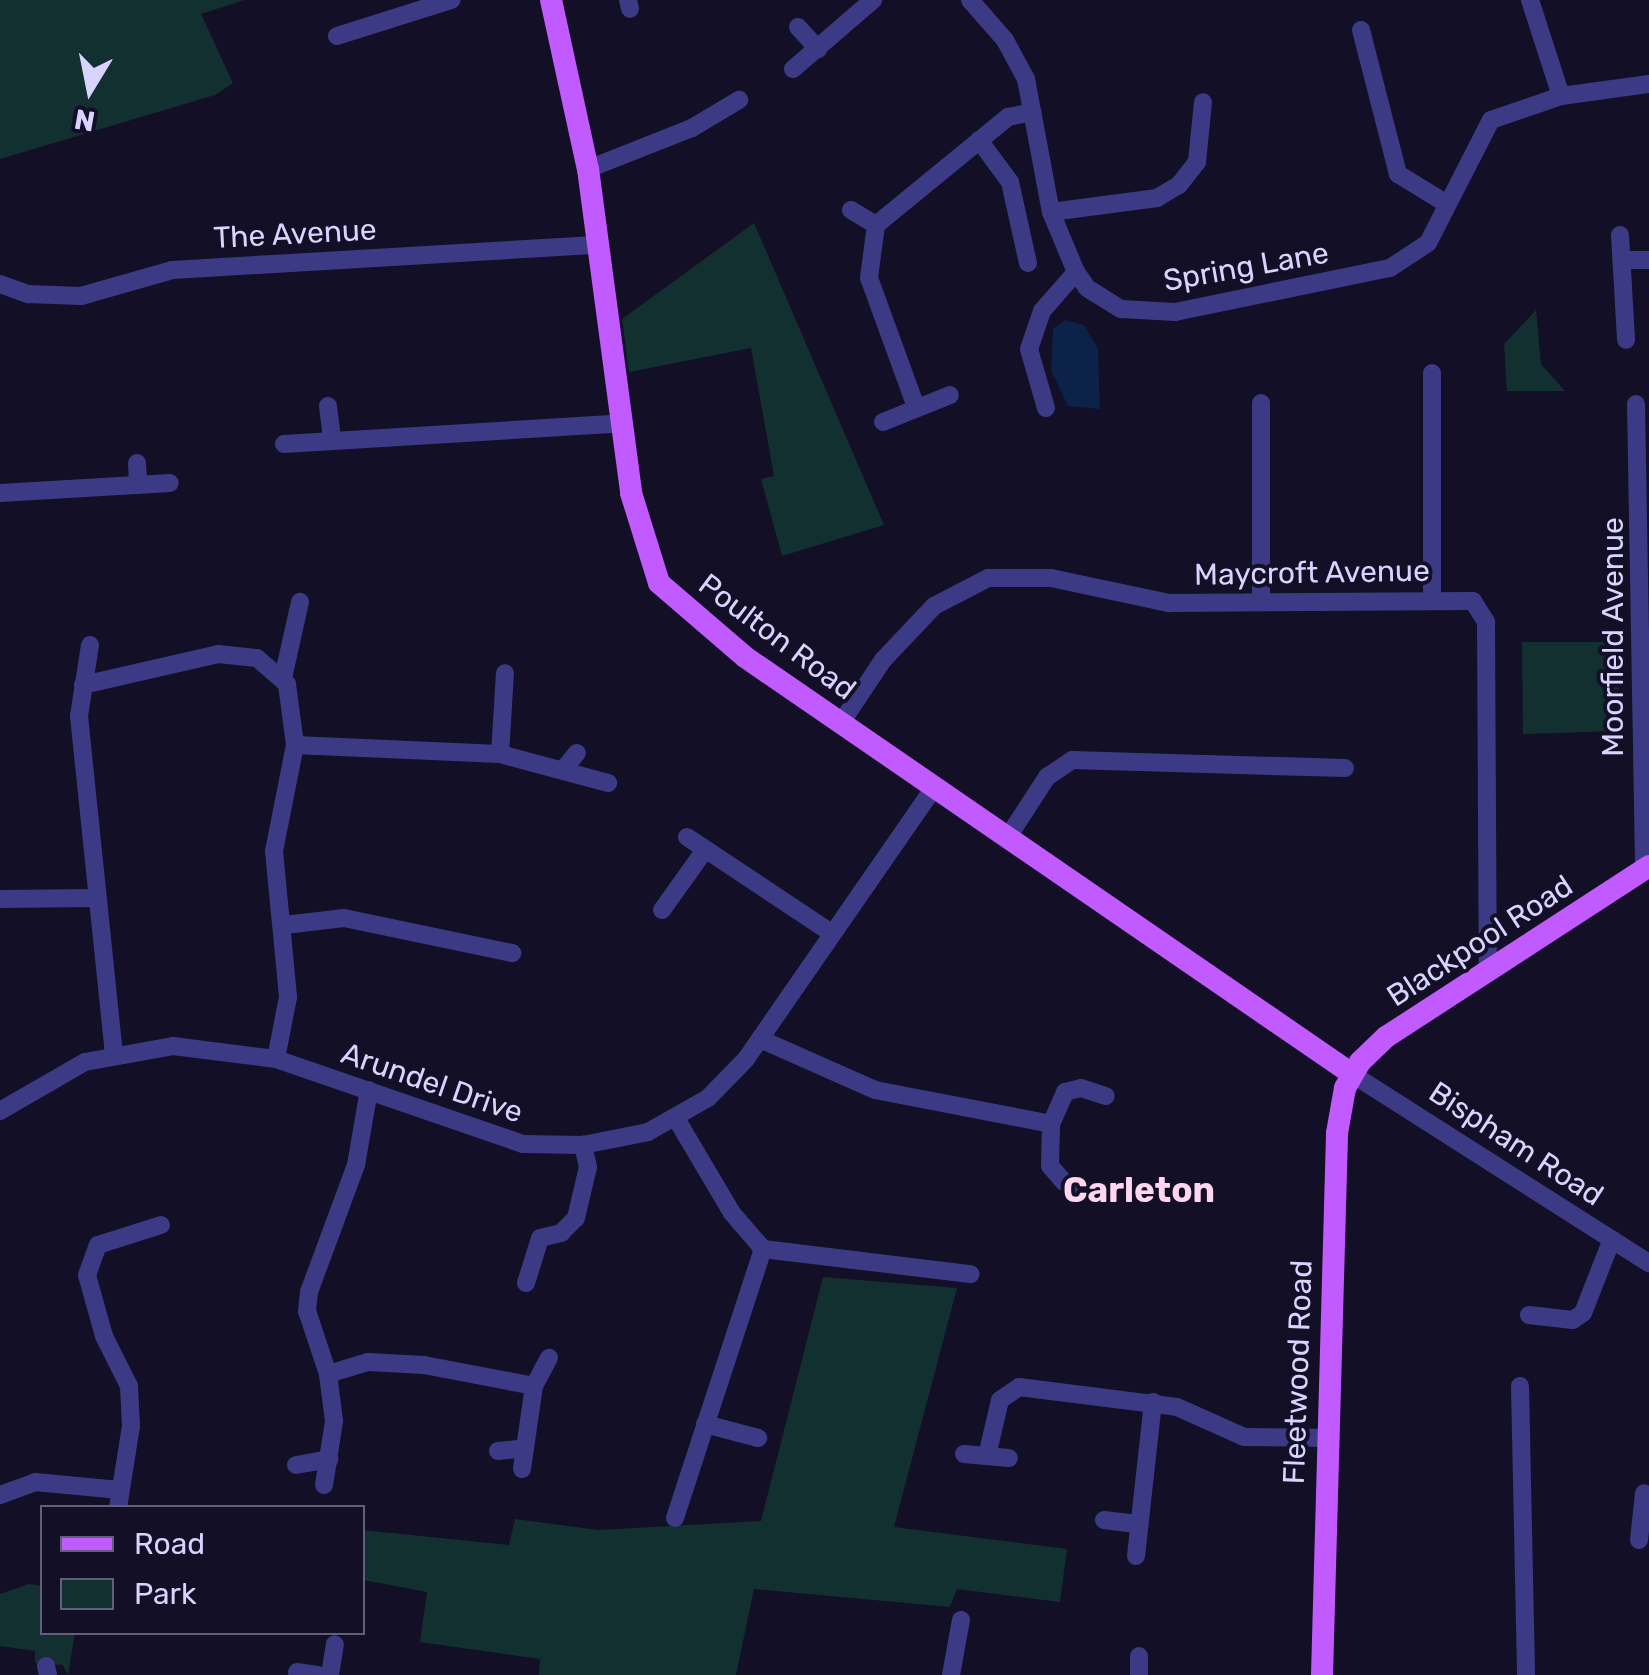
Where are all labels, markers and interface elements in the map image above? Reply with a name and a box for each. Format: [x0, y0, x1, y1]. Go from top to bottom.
north arrow [40, 40, 140, 140]
text: N [72, 102, 97, 138]
street label: The Avenue [212, 212, 378, 256]
street label: Spring Lane [1161, 235, 1331, 299]
street label: Moorfield Avenue [1595, 517, 1631, 757]
street label: Maycroft Avenue [1193, 553, 1431, 593]
street label: Poulton Road [691, 566, 863, 708]
street label: Blackpool Road [1380, 868, 1580, 1014]
street label: Arundel Drive [337, 1035, 527, 1131]
street label: Bispham Road [1422, 1074, 1610, 1214]
district label: Carleton [1063, 1169, 1215, 1211]
street label: Fleetwood Road [1276, 1259, 1320, 1485]
legend [40, 1505, 365, 1635]
text: Road [134, 1526, 205, 1562]
text: Park [134, 1576, 196, 1612]

